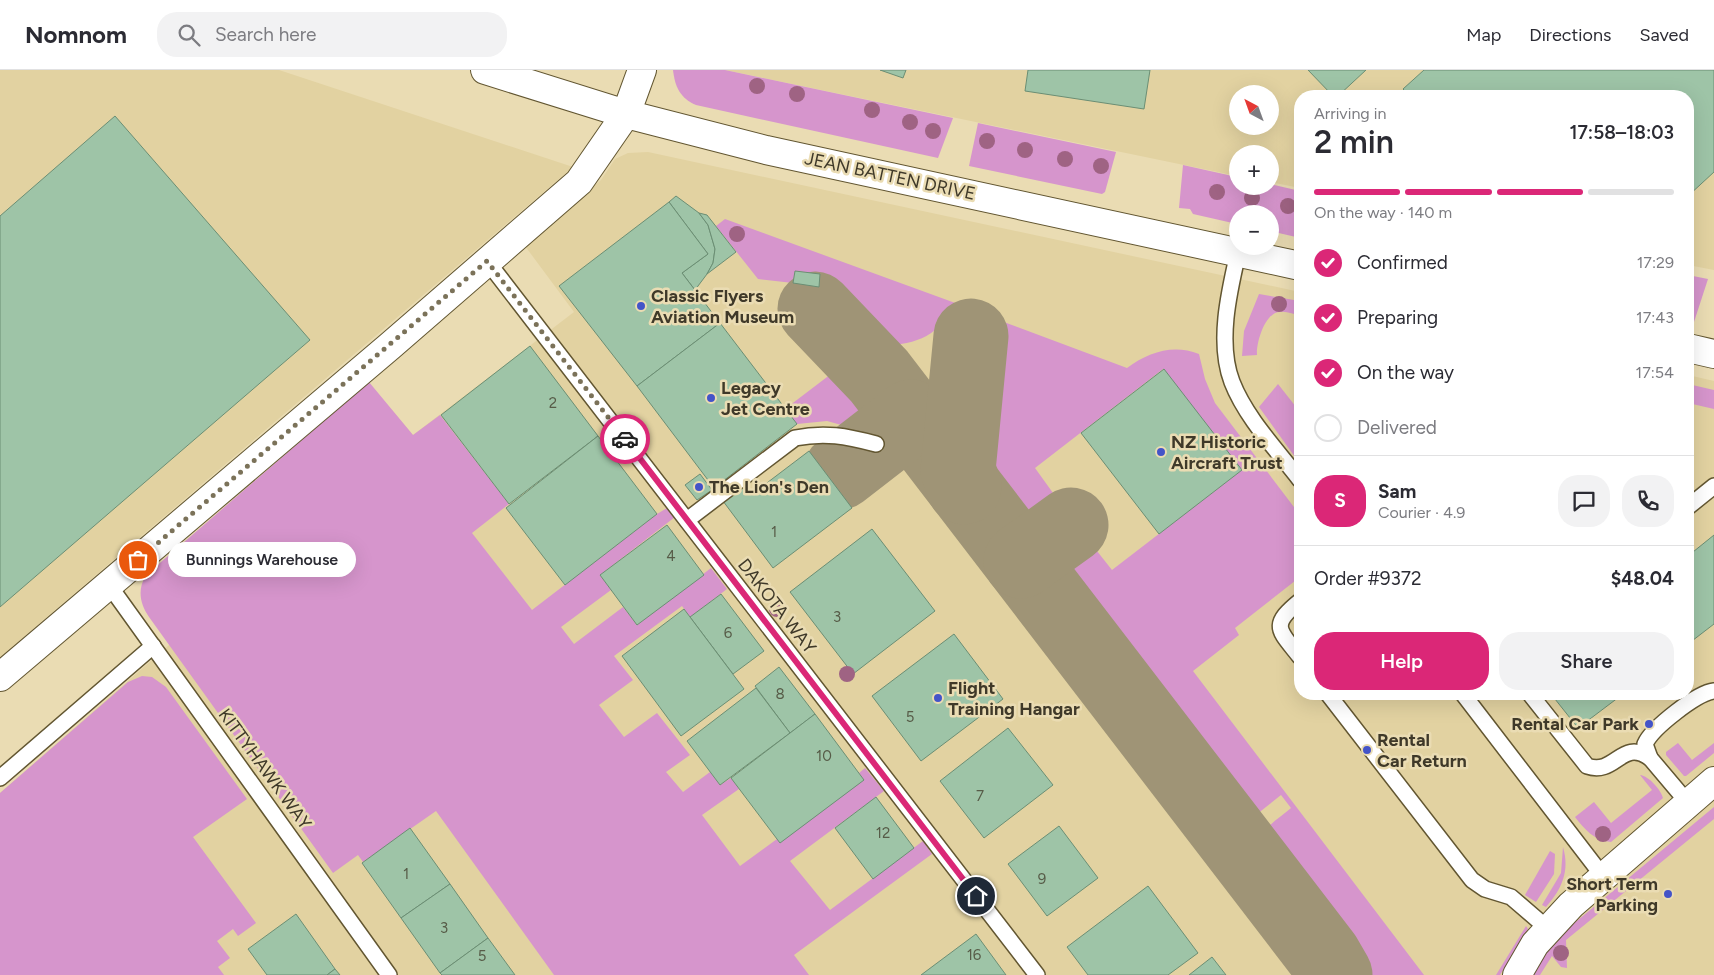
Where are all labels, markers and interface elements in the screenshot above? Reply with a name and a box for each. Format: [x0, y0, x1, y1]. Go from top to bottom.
search box [157, 12, 507, 57]
text: Nomnom [25, 20, 127, 49]
icon: search [175, 21, 203, 49]
text: Search here [215, 23, 316, 46]
text: Map [1466, 24, 1501, 46]
text: Directions [1529, 24, 1611, 46]
text: Saved [1639, 24, 1689, 46]
north arrow [1229, 85, 1279, 135]
map controls [1229, 85, 1279, 255]
text: Arriving in [1314, 104, 1386, 123]
text: 17:58–18:03 [1569, 121, 1674, 144]
text: 2 min [1314, 123, 1394, 161]
button: + [1229, 145, 1279, 195]
street label: JEAN BATTEN DRIVE [803, 147, 977, 205]
text: On the way · 140 m [1314, 203, 1452, 222]
button: − [1229, 205, 1279, 255]
icon: check [1314, 249, 1342, 277]
text: Confirmed [1357, 251, 1448, 274]
text: 17:29 [1637, 253, 1674, 272]
place label: Classic Flyers Aviation Museum [651, 285, 794, 328]
marker: Classic Flyers Aviation Museum [635, 300, 647, 312]
icon: check [1314, 304, 1342, 332]
text: Preparing [1357, 306, 1438, 329]
text: 17:43 [1636, 308, 1674, 327]
icon: check [1314, 359, 1342, 387]
text: On the way [1357, 361, 1454, 384]
text: 17:54 [1636, 363, 1674, 382]
place label: Legacy Jet Centre [721, 377, 810, 420]
marker: Legacy Jet Centre [705, 392, 717, 404]
house number: 2 [549, 394, 557, 412]
courier [600, 414, 650, 464]
text: Delivered [1357, 416, 1437, 439]
icon: car [611, 425, 639, 453]
place label: NZ Historic Aircraft Trust [1171, 431, 1283, 474]
marker: NZ Historic Aircraft Trust [1155, 446, 1167, 458]
button: chat [1558, 475, 1610, 527]
button: phone [1622, 475, 1674, 527]
place label: The Lion's Den [709, 476, 829, 498]
text: Sam [1378, 480, 1416, 503]
marker: The Lion's Den [693, 481, 705, 493]
text: S [1334, 489, 1346, 512]
text: Courier · 4.9 [1378, 503, 1465, 522]
house number: 1 [771, 523, 777, 541]
pin [117, 539, 159, 581]
callout: Bunnings Warehouse [168, 542, 356, 578]
icon: bag [124, 546, 152, 574]
house number: 4 [666, 547, 676, 565]
text: Bunnings Warehouse [186, 550, 338, 569]
street label: DAKOTA WAY [733, 554, 821, 658]
text: Order #9372 [1314, 567, 1422, 590]
text: $48.04 [1611, 567, 1674, 590]
house number: 3 [833, 608, 841, 626]
house number: 6 [724, 624, 733, 642]
button: Help [1314, 632, 1489, 690]
button: Share [1499, 632, 1674, 690]
place label: Flight Training Hangar [948, 677, 1080, 720]
house number: 8 [775, 685, 785, 703]
marker: Flight Training Hangar [932, 692, 944, 704]
street label: KITTYHAWK WAY [214, 704, 316, 834]
house number: 5 [906, 708, 914, 726]
place label: Rental Car Park [1511, 713, 1639, 735]
marker: Rental Car Park [1643, 718, 1655, 730]
place label: Rental Car Return [1377, 729, 1467, 772]
marker: Rental Car Return [1361, 744, 1373, 756]
house number: 10 [816, 747, 832, 765]
house number: 7 [976, 787, 984, 805]
house number: 12 [876, 824, 890, 842]
house number: 1 [403, 865, 409, 883]
house number: 9 [1038, 870, 1046, 888]
place label: Short Term Parking [1566, 873, 1658, 916]
pin [955, 875, 997, 917]
icon: home [962, 882, 990, 910]
marker: Short Term Parking [1662, 888, 1674, 900]
house number: 3 [440, 919, 448, 937]
house number: 16 [967, 946, 982, 964]
house number: 5 [478, 947, 486, 965]

